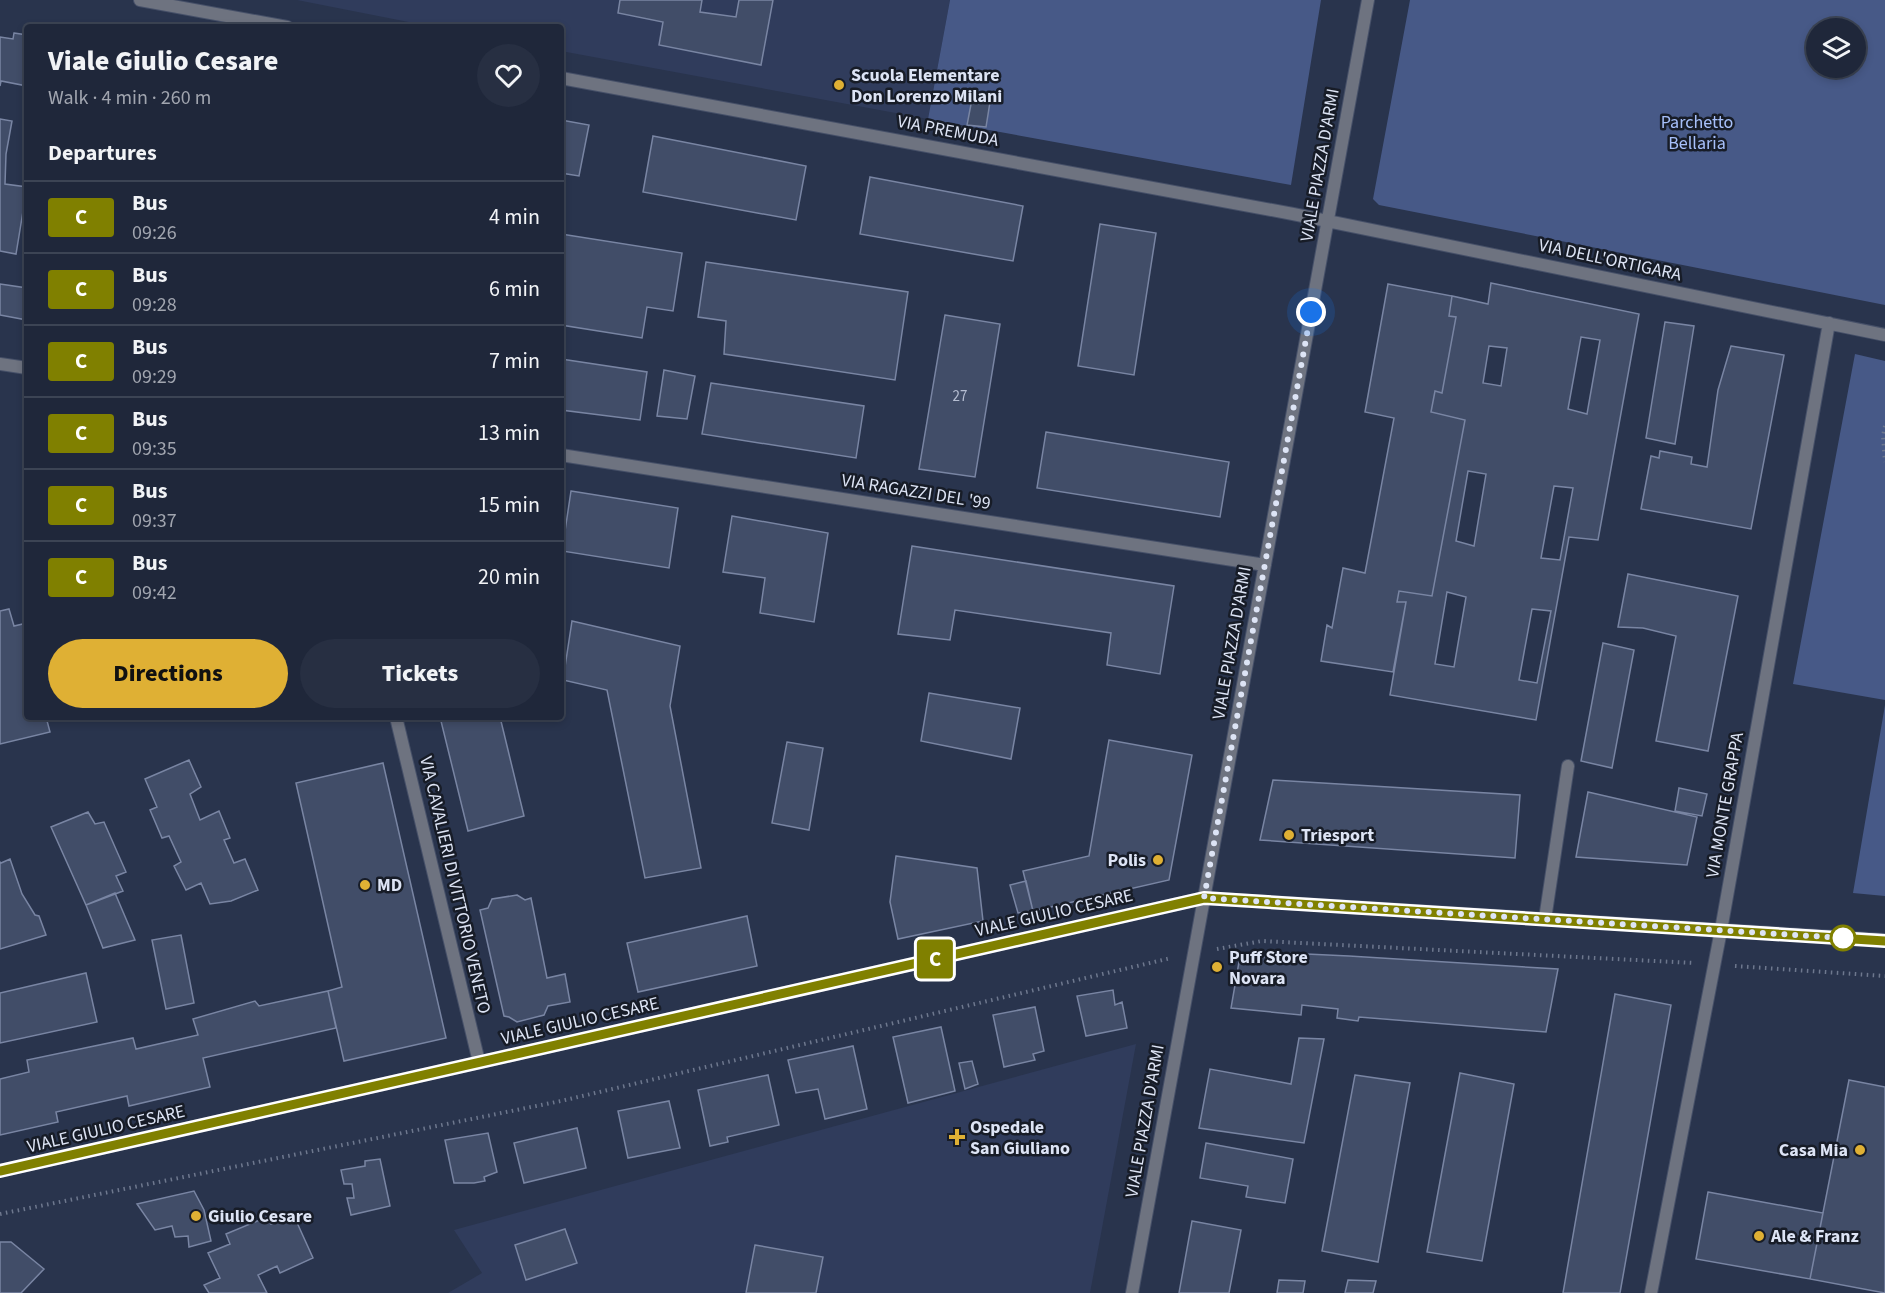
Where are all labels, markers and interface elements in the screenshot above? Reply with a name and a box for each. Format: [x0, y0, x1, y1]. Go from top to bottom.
map controls [1806, 18, 1866, 78]
button: layers [1806, 18, 1866, 78]
text: Viale Giulio Cesare [48, 41, 278, 81]
button: heart [477, 44, 540, 107]
place label: Scuola Elementare Don Lorenzo Milani [851, 63, 1002, 109]
marker: Scuola Elementare Don Lorenzo Milani [832, 78, 846, 92]
text: Walk · 4 min · 260 m [48, 84, 211, 112]
street label: VIALE PIAZZA D'ARMI [1294, 87, 1346, 243]
street label: VIA PREMUDA [895, 109, 1001, 153]
park label: Parchetto Bellaria [1661, 110, 1733, 156]
text: Departures [48, 137, 157, 169]
text: Bus [132, 187, 168, 219]
text: 4 min [489, 201, 540, 233]
text: C [75, 202, 87, 232]
text: 09:26 [132, 219, 177, 247]
street label: VIA DELL'ORTIGARA [1536, 233, 1684, 287]
text: Bus [132, 259, 168, 291]
text: 6 min [489, 273, 540, 305]
text: C [75, 274, 87, 304]
text: 09:28 [132, 291, 177, 319]
your location [1296, 297, 1326, 327]
text: Bus [132, 331, 168, 363]
text: 7 min [489, 345, 540, 377]
text: C [75, 346, 87, 376]
text: 09:29 [132, 363, 177, 391]
house number: 27 [953, 386, 967, 407]
text: Bus [132, 403, 168, 435]
text: 13 min [478, 417, 540, 449]
text: C [75, 418, 87, 448]
text: 09:35 [132, 435, 177, 463]
street label: VIA RAGAZZI DEL '99 [840, 468, 992, 516]
text: Bus [132, 475, 168, 507]
text: 15 min [478, 489, 540, 521]
text: C [75, 490, 87, 520]
text: 09:37 [132, 507, 177, 535]
text: Bus [132, 547, 168, 579]
text: 20 min [478, 561, 540, 593]
text: C [75, 562, 87, 592]
street label: VIALE PIAZZA D'ARMI [1206, 565, 1258, 721]
text: 09:42 [132, 579, 177, 607]
button: Directions [48, 639, 288, 708]
button: Tickets [300, 639, 540, 708]
street label: VIA MONTE GRAPPA [1700, 730, 1750, 880]
street label: VIA CAVALIERI DI VITTORIO VENETO [413, 754, 497, 1016]
place label: Triesport [1301, 823, 1374, 848]
marker: Triesport [1282, 828, 1296, 842]
place label: Polis [1108, 848, 1146, 873]
marker: Polis [1151, 853, 1165, 867]
place label: MD [377, 873, 402, 898]
marker: MD [358, 878, 372, 892]
street label: VIALE GIULIO CESARE [973, 883, 1135, 943]
unlabelled marker [1830, 925, 1856, 951]
line badge: C [916, 940, 954, 978]
text: C [929, 944, 941, 974]
place label: Puff Store Novara [1229, 945, 1308, 991]
marker: Puff Store Novara [1210, 960, 1224, 974]
street label: VIALE GIULIO CESARE [499, 991, 661, 1051]
street label: VIALE PIAZZA D'ARMI [1119, 1043, 1171, 1199]
street label: VIALE GIULIO CESARE [25, 1099, 187, 1159]
place label: Ospedale San Giuliano [970, 1115, 1070, 1161]
marker: Ospedale San Giuliano [948, 1128, 966, 1146]
place label: Casa Mia [1779, 1138, 1848, 1163]
marker: Casa Mia [1853, 1143, 1867, 1157]
place label: Giulio Cesare [208, 1204, 312, 1229]
marker: Giulio Cesare [189, 1209, 203, 1223]
place label: Ale & Franz [1770, 1224, 1859, 1249]
marker: Ale & Franz [1752, 1229, 1766, 1243]

